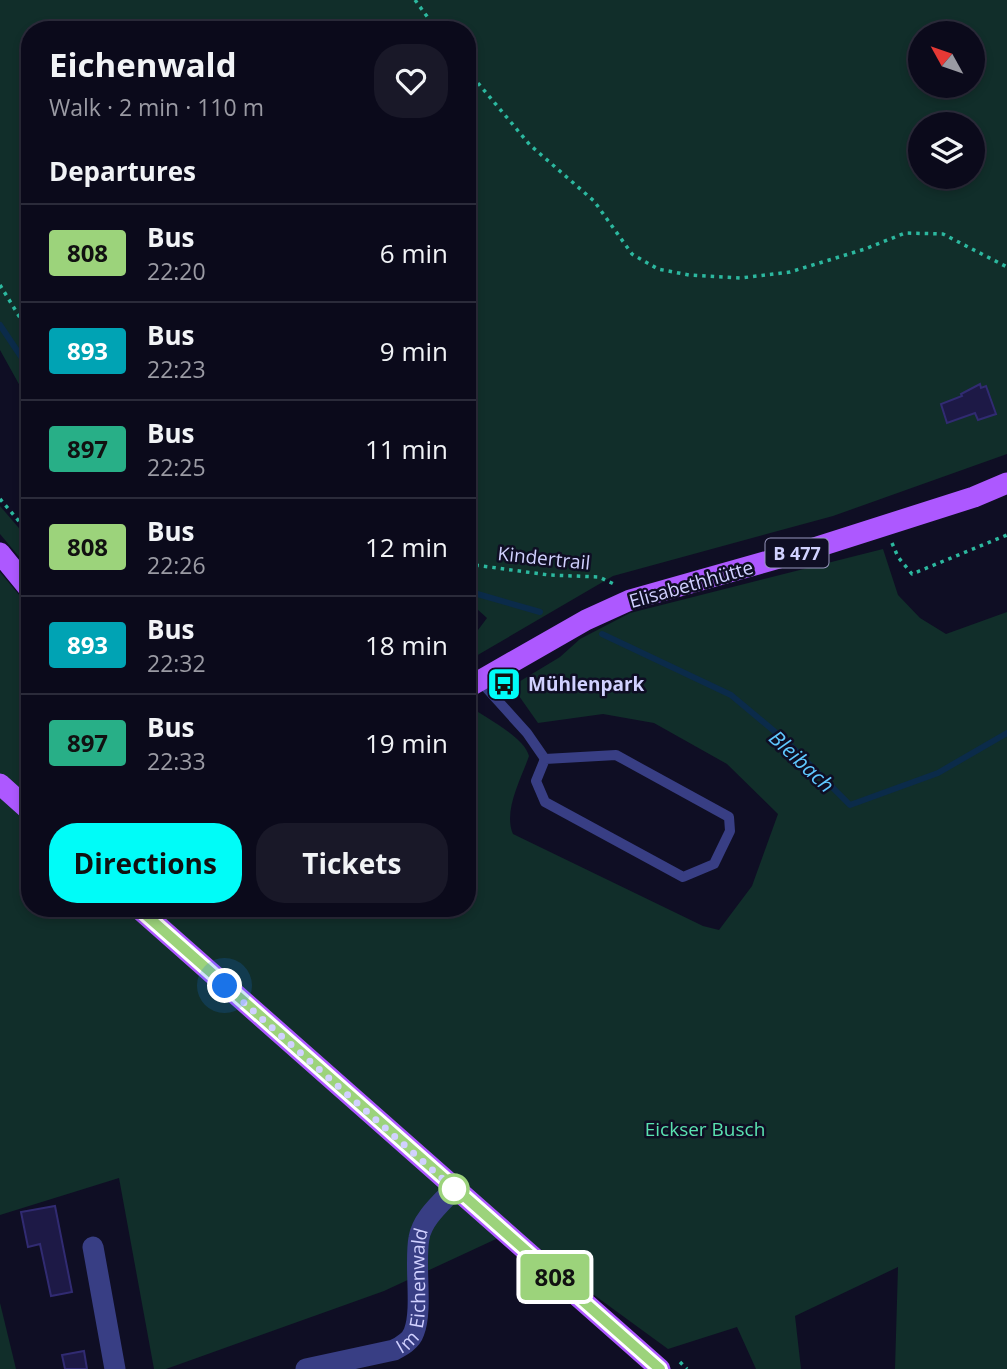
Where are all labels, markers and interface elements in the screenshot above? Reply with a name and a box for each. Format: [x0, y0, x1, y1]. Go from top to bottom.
north arrow [908, 21, 985, 98]
map controls [908, 21, 985, 189]
text: Eichenwald [49, 42, 237, 87]
button: heart [374, 44, 448, 118]
text: Walk · 2 min · 110 m [49, 91, 264, 123]
button: layers [908, 112, 985, 189]
text: Departures [49, 153, 196, 189]
text: Bus [147, 219, 194, 255]
text: 6 min [380, 235, 448, 271]
text: 808 [67, 236, 108, 269]
text: 22:20 [147, 255, 206, 287]
text: Bus [147, 317, 194, 353]
text: 9 min [380, 333, 448, 369]
text: 893 [67, 334, 108, 367]
text: 22:23 [147, 353, 206, 385]
text: Bus [147, 415, 194, 451]
text: 11 min [365, 431, 448, 467]
text: 897 [67, 432, 108, 465]
text: 22:25 [147, 451, 206, 483]
text: Bus [147, 513, 194, 549]
text: 12 min [365, 529, 448, 565]
text: 808 [67, 530, 108, 563]
road number: B 477 [766, 538, 828, 568]
street label: Kindertrail [496, 540, 592, 576]
text: 22:26 [147, 549, 206, 581]
street label: Elisabethhütte [626, 554, 756, 614]
text: Bus [147, 611, 194, 647]
text: 18 min [365, 627, 448, 663]
text: 893 [67, 628, 108, 661]
text: 22:32 [147, 647, 206, 679]
bus stop icon: Mühlenpark [485, 665, 523, 703]
place label: Mühlenpark [528, 671, 645, 697]
text: Bus [147, 709, 194, 745]
water label: Bleibach [763, 724, 841, 798]
text: 19 min [365, 725, 448, 761]
text: 897 [67, 726, 108, 759]
text: 22:33 [147, 745, 206, 777]
button: Directions [49, 823, 242, 903]
button: Tickets [256, 823, 448, 903]
your location [207, 968, 242, 1003]
park label: Eickser Busch [645, 1116, 765, 1142]
unlabelled marker [439, 1174, 469, 1204]
street label: Im Eichenwald [391, 1225, 434, 1360]
line badge: 808 [515, 1254, 595, 1300]
text: 808 [534, 1260, 576, 1293]

